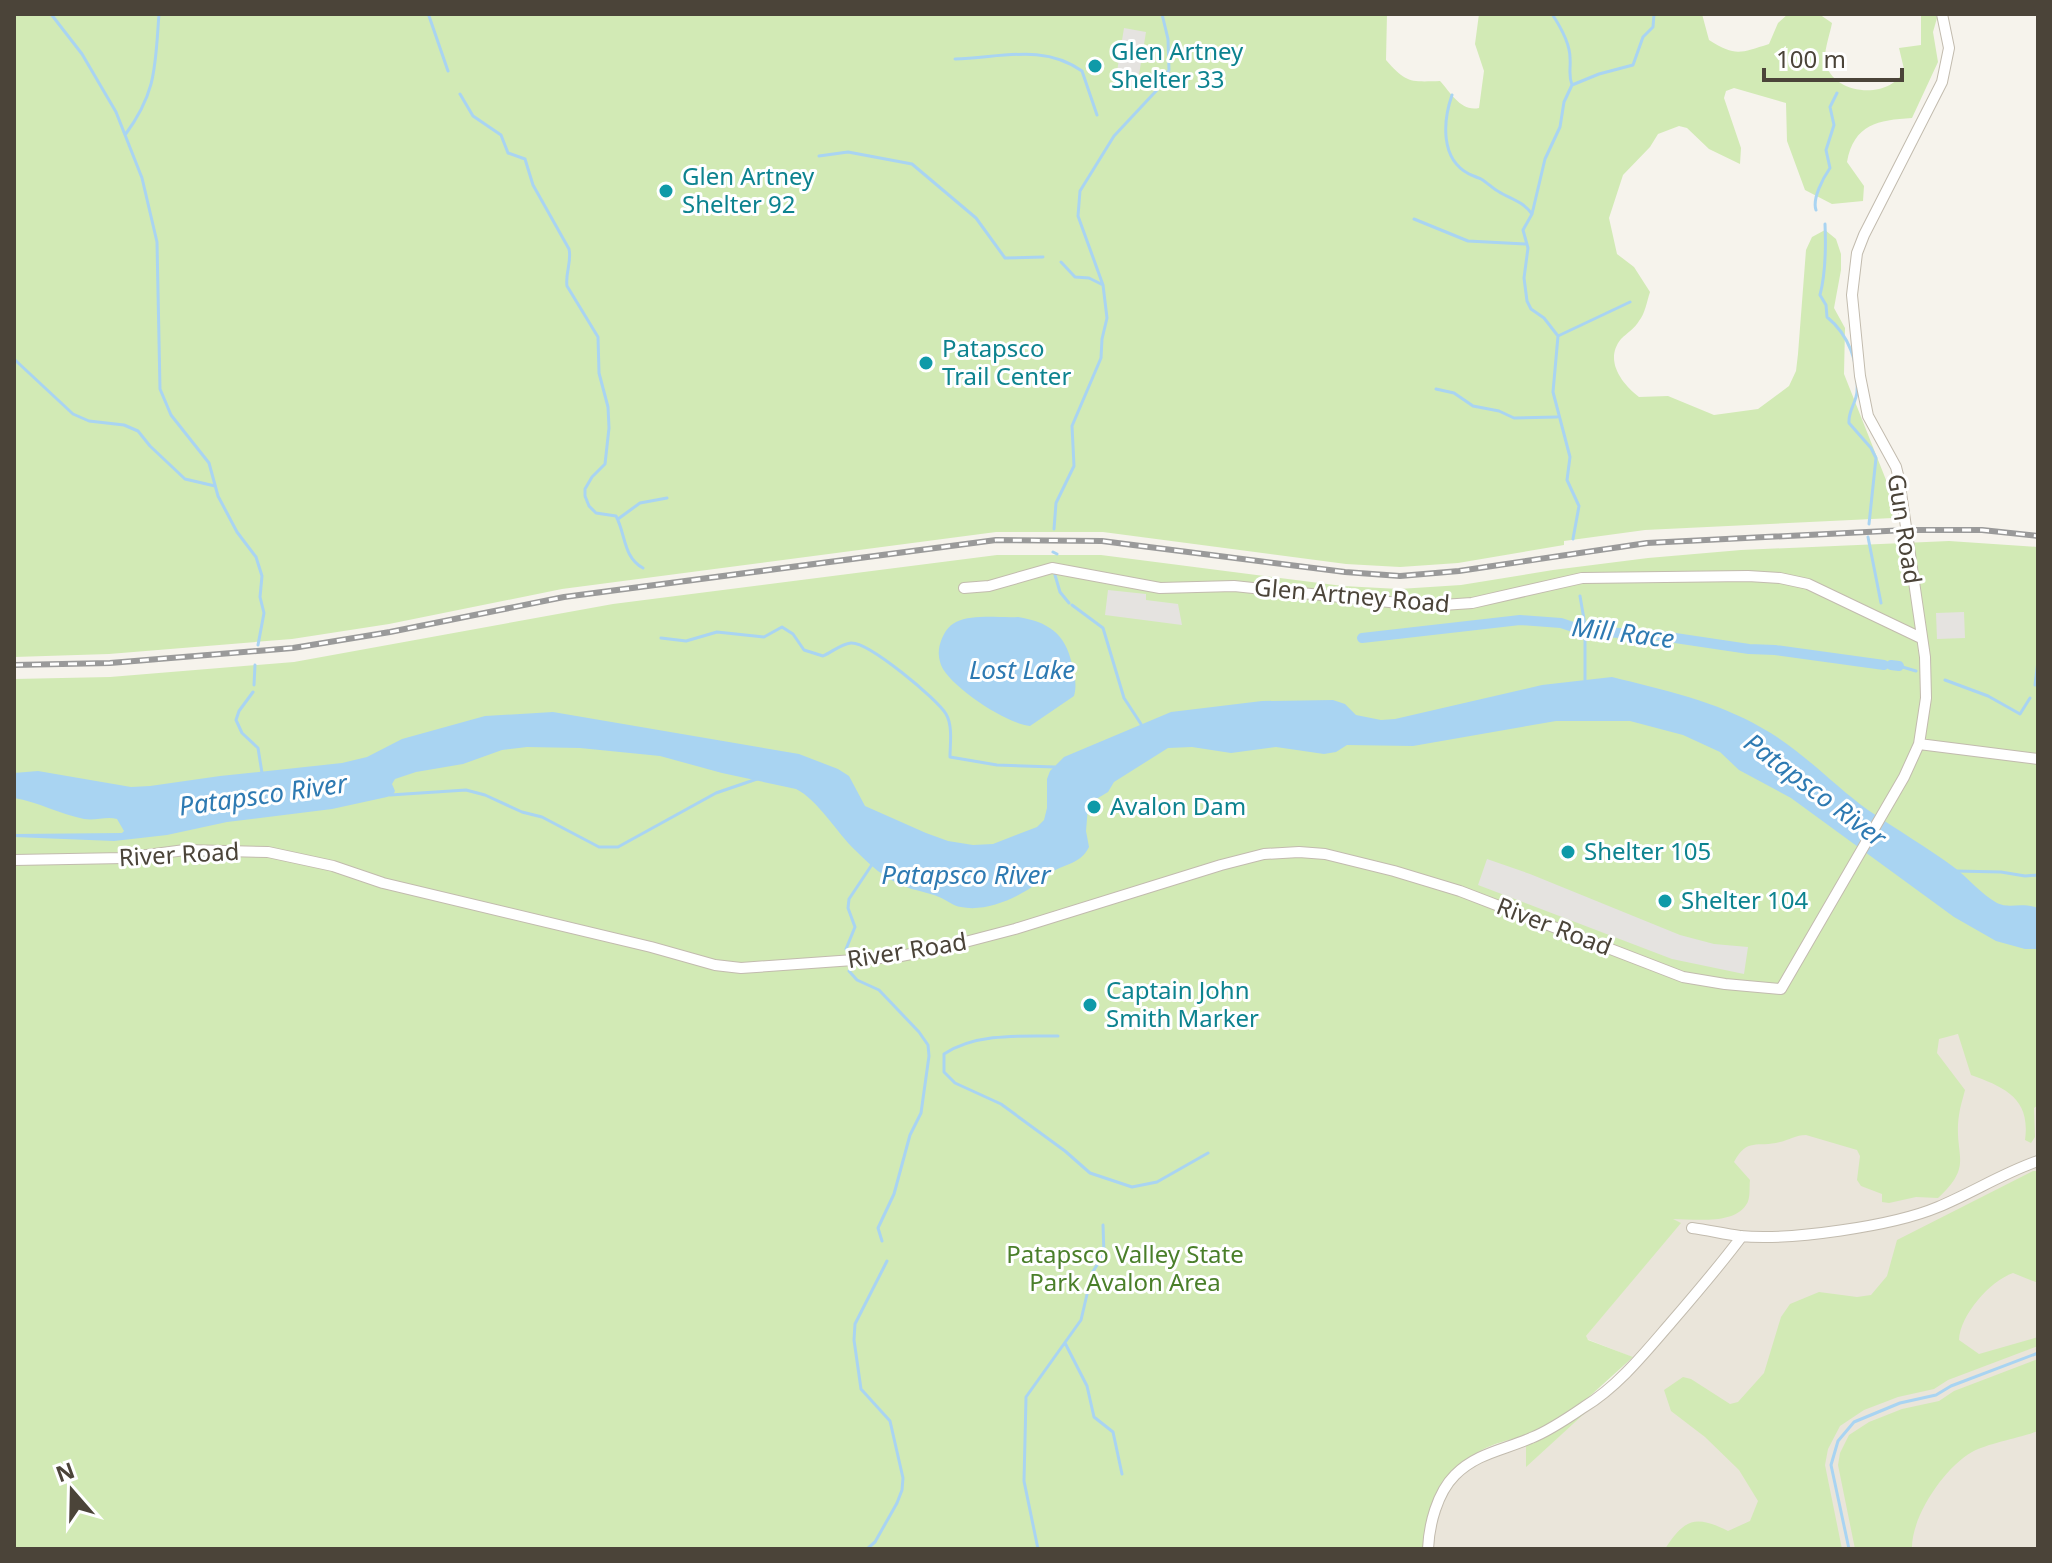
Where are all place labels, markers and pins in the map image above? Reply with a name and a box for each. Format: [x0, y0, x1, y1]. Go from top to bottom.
place label: Glen Artney Shelter 33 [1111, 34, 1244, 95]
marker: Glen Artney Shelter 33 [1086, 57, 1104, 75]
place label: Glen Artney Shelter 92 [682, 159, 815, 220]
marker: Glen Artney Shelter 92 [657, 182, 675, 200]
place label: Patapsco Trail Center [942, 331, 1071, 392]
marker: Patapsco Trail Center [917, 354, 935, 372]
place label: Avalon Dam [1110, 789, 1246, 822]
marker: Avalon Dam [1085, 798, 1103, 816]
place label: Shelter 105 [1584, 834, 1711, 867]
marker: Shelter 105 [1559, 843, 1577, 861]
place label: Shelter 104 [1681, 883, 1809, 916]
marker: Shelter 104 [1656, 892, 1674, 910]
place label: Captain John Smith Marker [1106, 973, 1259, 1034]
marker: Captain John Smith Marker [1081, 996, 1099, 1014]

